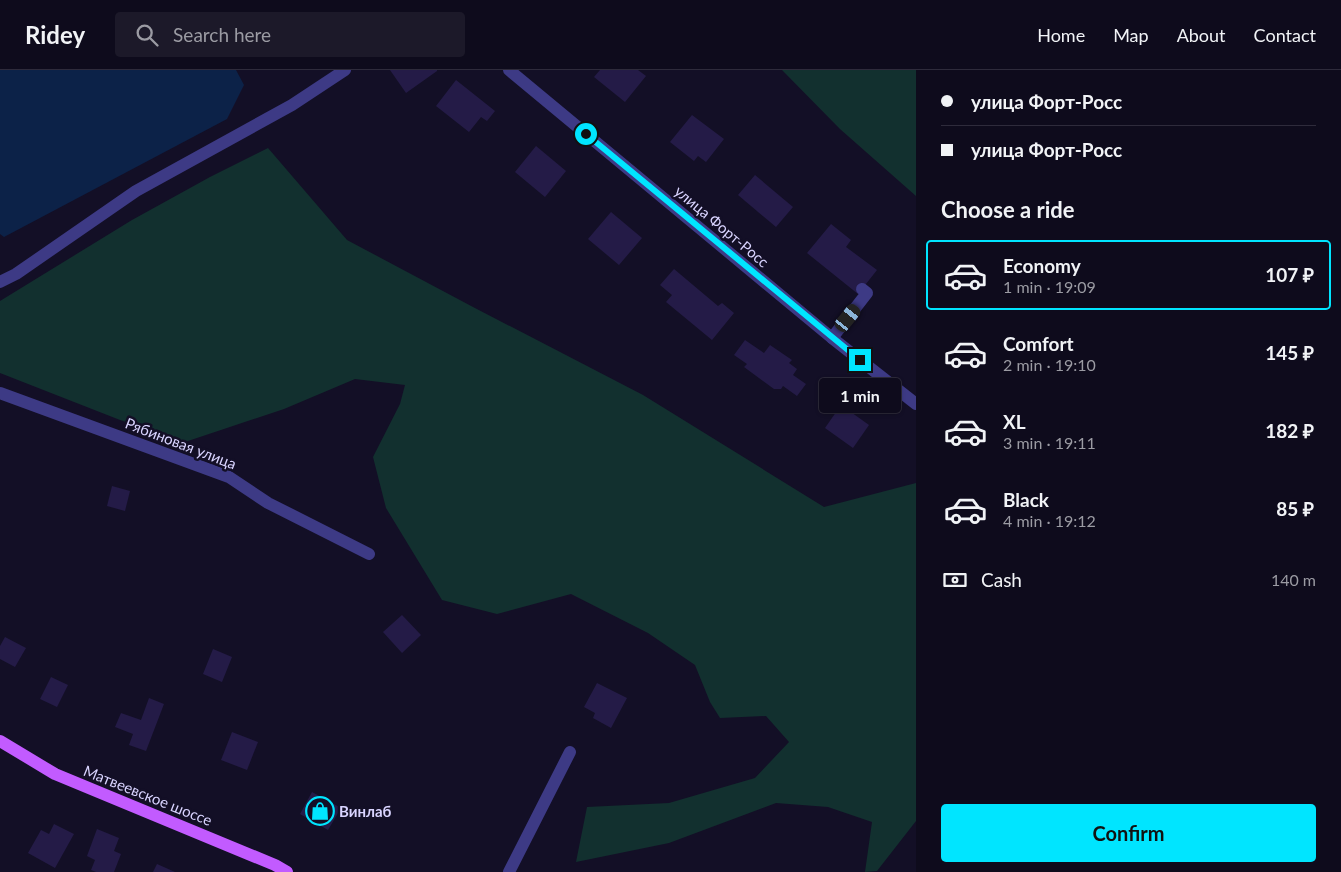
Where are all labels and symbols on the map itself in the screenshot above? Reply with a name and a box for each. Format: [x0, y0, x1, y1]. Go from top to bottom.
route start [575, 123, 597, 145]
street label: улица Форт-Росс [671, 181, 773, 271]
car [832, 302, 863, 334]
route end [849, 349, 871, 371]
callout: 1 min [819, 378, 901, 412]
street label: Рябиновая улица [123, 414, 239, 472]
street label: Матвеевское шоссе [81, 761, 215, 829]
shop icon: Винлаб [305, 796, 335, 826]
place label: Винлаб [339, 802, 392, 820]

